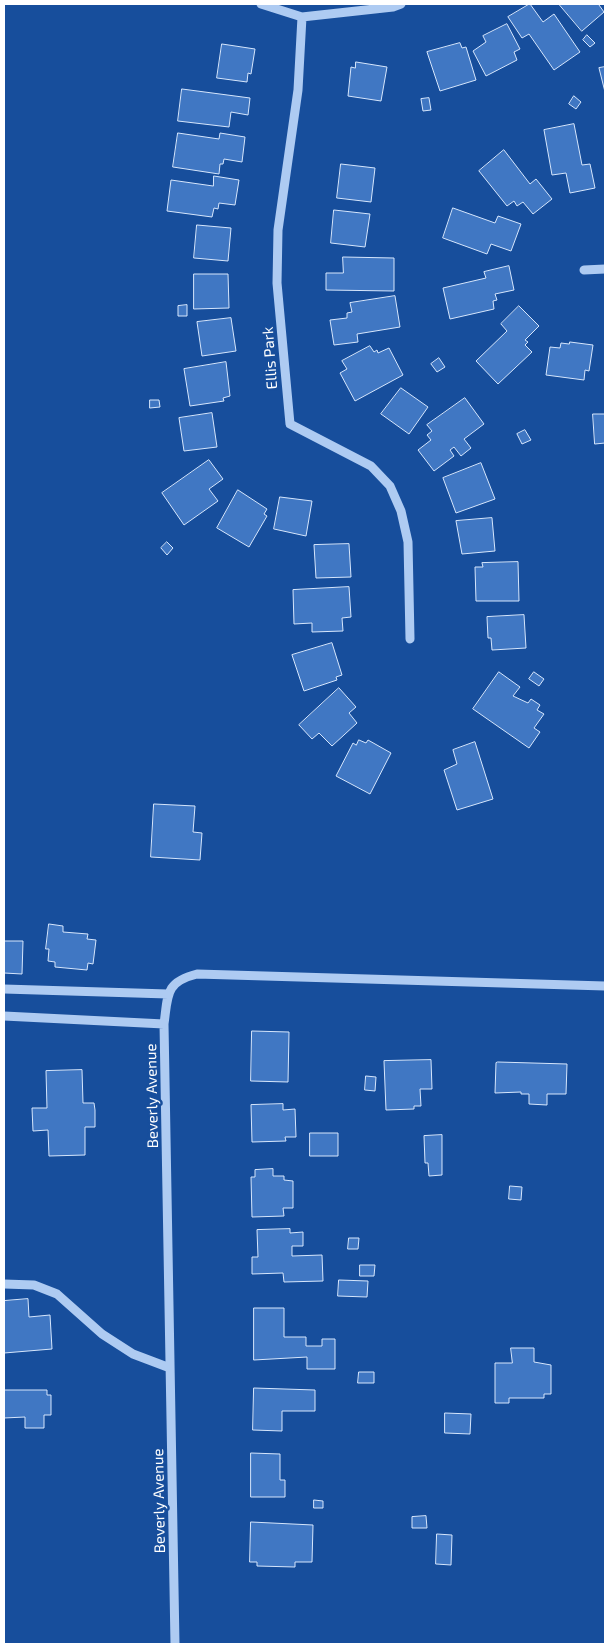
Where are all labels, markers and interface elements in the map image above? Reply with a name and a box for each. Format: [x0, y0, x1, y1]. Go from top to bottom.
street label: Ellis Park [259, 326, 281, 390]
street label: Beverly Avenue [142, 1043, 162, 1149]
street label: Beverly Avenue [149, 1448, 169, 1554]

